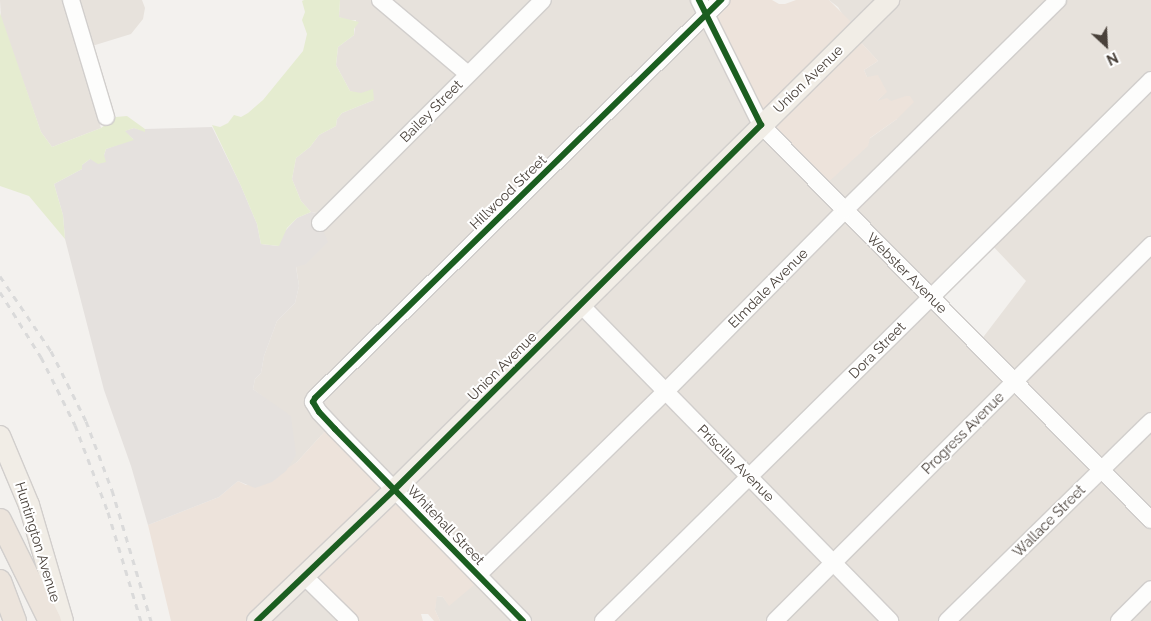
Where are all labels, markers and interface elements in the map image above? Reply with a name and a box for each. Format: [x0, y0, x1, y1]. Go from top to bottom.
north arrow [1081, 20, 1131, 70]
street label: Union Avenue [769, 41, 847, 117]
text: N [1104, 49, 1121, 68]
street label: Bailey Street [396, 76, 466, 146]
street label: Hillwood Street [466, 151, 550, 233]
street label: Webster Avenue [863, 229, 951, 317]
street label: Elmdale Avenue [724, 244, 812, 332]
street label: Dora Street [845, 318, 909, 382]
street label: Union Avenue [464, 328, 540, 404]
street label: Progress Avenue [918, 388, 1008, 478]
street label: Priscilla Avenue [694, 421, 778, 505]
street label: Huntington Avenue [12, 480, 64, 604]
street label: Wallace Street [1009, 481, 1089, 561]
street label: Whitehall Street [404, 482, 488, 568]

